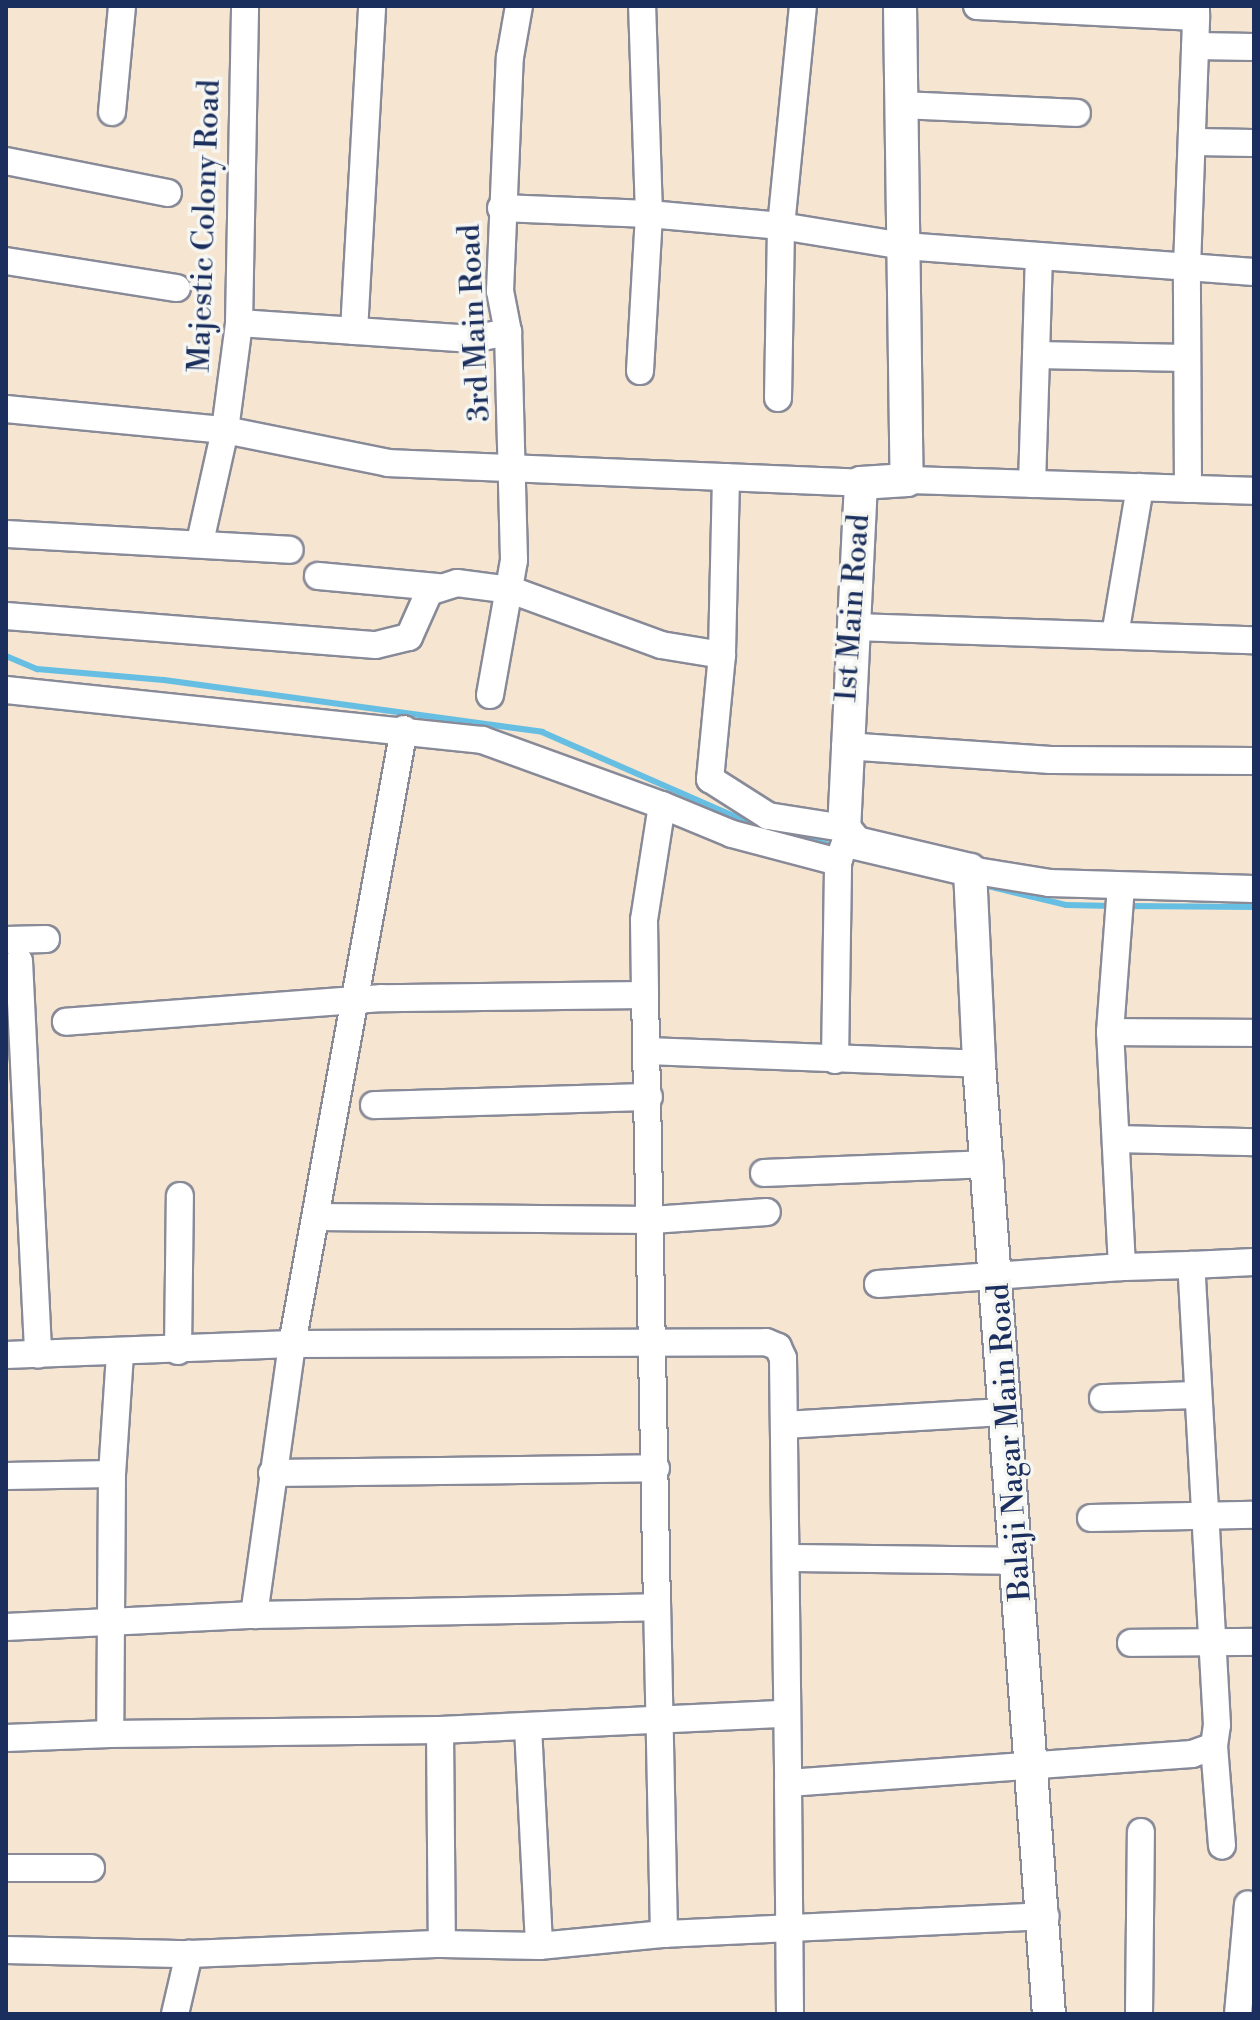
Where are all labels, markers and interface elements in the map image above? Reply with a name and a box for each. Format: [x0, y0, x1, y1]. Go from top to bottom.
street label: Majestic Colony Road [182, 79, 228, 373]
street label: 3rd Main Road [452, 223, 498, 423]
street label: 1st Main Road [828, 513, 878, 703]
street label: Balaji Nagar Main Road [981, 1282, 1039, 1602]

